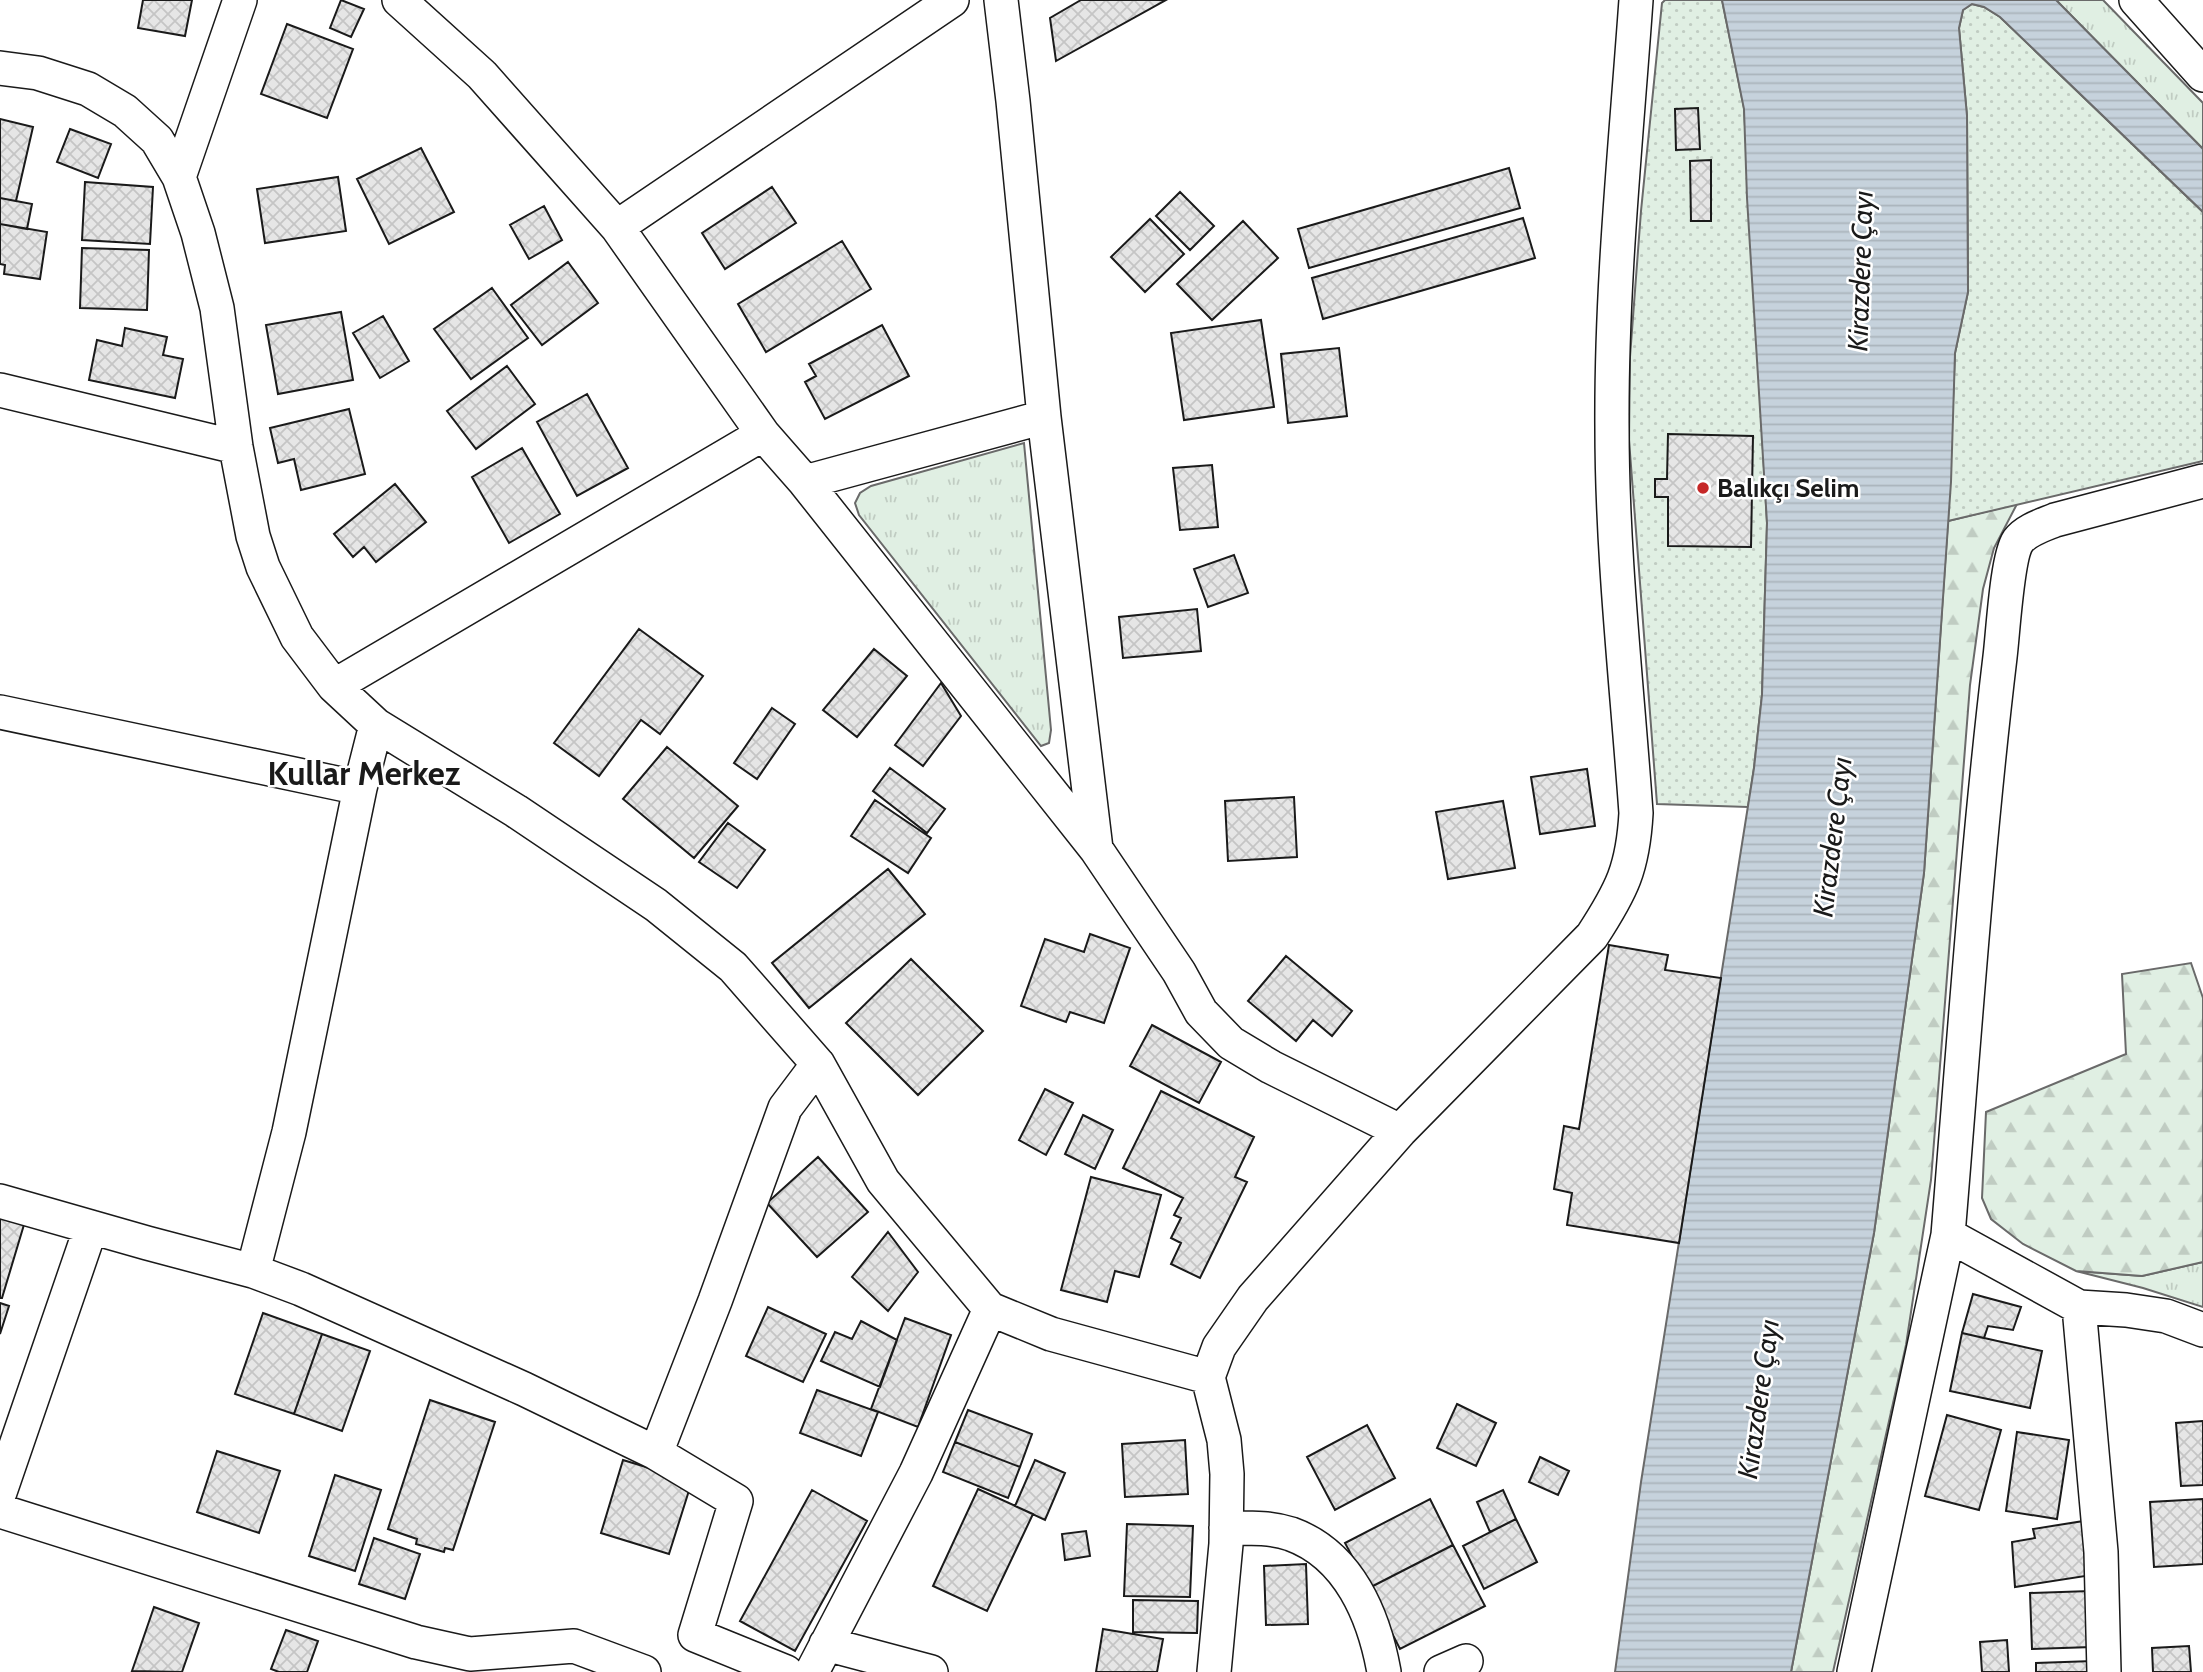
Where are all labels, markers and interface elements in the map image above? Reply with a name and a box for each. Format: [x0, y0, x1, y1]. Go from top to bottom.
water label: Kirazdere Çayı [1840, 190, 1880, 352]
place label: Balıkçı Selim [1717, 472, 1859, 504]
marker: Balıkçı Selim [1695, 480, 1711, 496]
district label: Kullar Merkez [268, 753, 461, 793]
water label: Kirazdere Çayı [1805, 755, 1859, 919]
water label: Kirazdere Çayı [1730, 1317, 1786, 1481]

